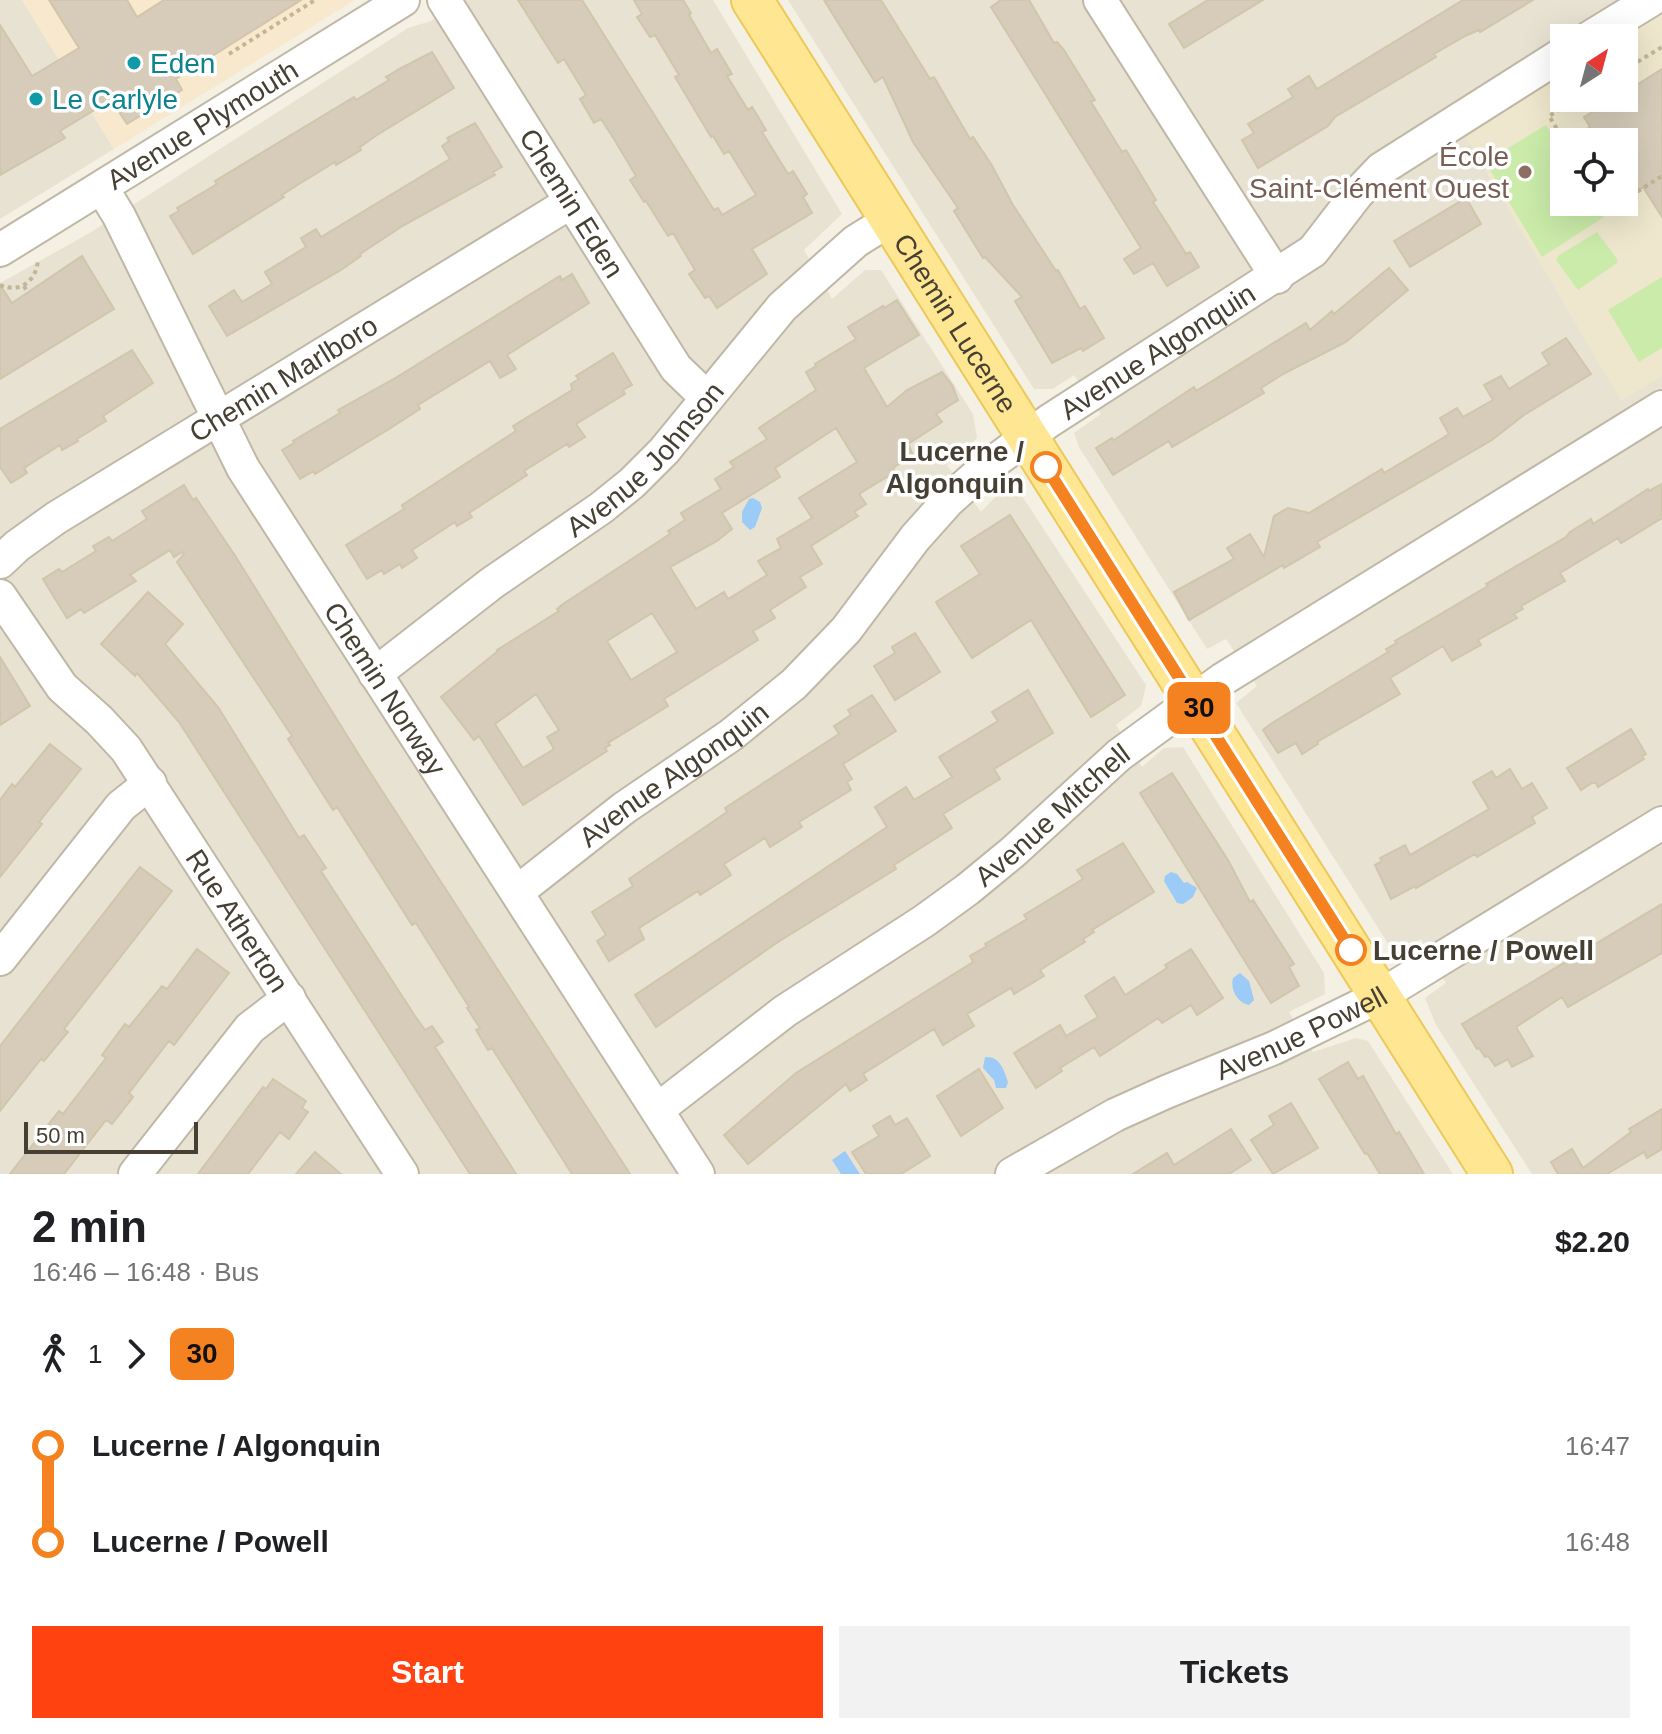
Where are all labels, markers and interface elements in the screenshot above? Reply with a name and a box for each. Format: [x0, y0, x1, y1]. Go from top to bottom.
north arrow [1550, 24, 1638, 112]
map controls [1550, 24, 1638, 216]
place label: Eden [150, 48, 215, 79]
street label: Avenue Plymouth [101, 54, 303, 195]
marker: Eden [125, 54, 143, 72]
place label: Le Carlyle [52, 84, 178, 115]
marker: Le Carlyle [27, 90, 45, 108]
street label: Chemin Eden [514, 123, 630, 283]
button: locate [1550, 128, 1638, 216]
place label: École Saint-Clément Ouest [1249, 141, 1509, 204]
marker: École Saint-Clément Ouest [1516, 163, 1534, 181]
street label: Chemin Lucerne [888, 228, 1024, 418]
street label: Avenue Algonquin [1054, 277, 1260, 425]
street label: Chemin Marlboro [184, 309, 383, 448]
street label: Avenue Johnson [560, 376, 730, 543]
place label: Lucerne / Algonquin [886, 436, 1024, 499]
marker: Lucerne / Algonquin [1031, 452, 1061, 482]
street label: Chemin Norway [318, 596, 452, 781]
line badge: 30 [1163, 682, 1235, 734]
text: 30 [1183, 692, 1215, 723]
street label: Avenue Algonquin [573, 696, 774, 853]
street label: Avenue Mitchell [969, 737, 1135, 892]
street label: Rue Atherton [180, 844, 295, 998]
marker: Lucerne / Powell [1336, 935, 1366, 965]
place label: Lucerne / Powell [1373, 935, 1594, 966]
street label: Avenue Powell [1211, 980, 1392, 1086]
scale bar [24, 1118, 198, 1154]
text: 50 m [36, 1123, 85, 1148]
text: 2 min [32, 1202, 147, 1251]
text: $2.20 [1555, 1225, 1630, 1258]
text: 16:46 – 16:48 · Bus [32, 1257, 259, 1287]
icon: walk [32, 1332, 76, 1376]
icon: forward [114, 1332, 158, 1376]
text: 30 [186, 1338, 218, 1369]
text: 1 [88, 1339, 102, 1369]
text: Lucerne / Algonquin [92, 1429, 381, 1462]
text: 16:47 [1565, 1431, 1630, 1461]
text: Lucerne / Powell [92, 1525, 329, 1558]
text: 16:48 [1565, 1527, 1630, 1557]
button: Start [32, 1626, 823, 1718]
button: Tickets [839, 1626, 1630, 1718]

